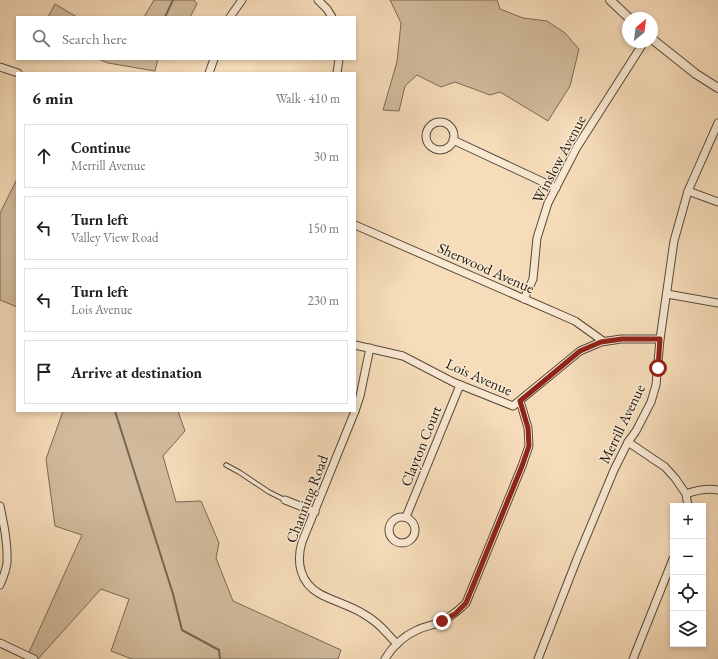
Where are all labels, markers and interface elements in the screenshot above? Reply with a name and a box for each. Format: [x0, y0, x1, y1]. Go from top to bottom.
north arrow [622, 12, 658, 48]
search box [16, 16, 356, 60]
icon: search [30, 27, 52, 49]
text: Search here [62, 29, 127, 48]
text: 6 min [32, 87, 73, 109]
text: Walk · 410 m [276, 90, 340, 107]
street label: Winslow Avenue [527, 111, 590, 206]
text: Continue [71, 138, 131, 157]
icon: ahead [33, 145, 55, 167]
text: 30 m [314, 148, 339, 165]
text: Merrill Avenue [71, 157, 146, 174]
text: Turn left [71, 210, 128, 229]
icon: left [33, 217, 55, 239]
text: 150 m [308, 220, 339, 237]
text: Valley View Road [71, 229, 159, 246]
street label: Sherwood Avenue [435, 238, 538, 297]
text: Turn left [71, 282, 128, 301]
icon: left [33, 289, 55, 311]
text: 230 m [308, 292, 339, 309]
text: Lois Avenue [71, 301, 132, 318]
street label: Lois Avenue [443, 353, 516, 400]
route start [649, 359, 667, 377]
icon: arrive [33, 361, 55, 383]
text: Arrive at destination [71, 363, 202, 382]
street label: Merrill Avenue [594, 381, 649, 467]
street label: Clayton Court [396, 402, 445, 489]
street label: Channing Road [281, 452, 332, 546]
map controls [670, 503, 706, 647]
button: + [670, 503, 706, 539]
button: − [670, 539, 706, 575]
button: locate [670, 575, 706, 611]
button: layers [670, 611, 706, 647]
route end [433, 612, 451, 630]

